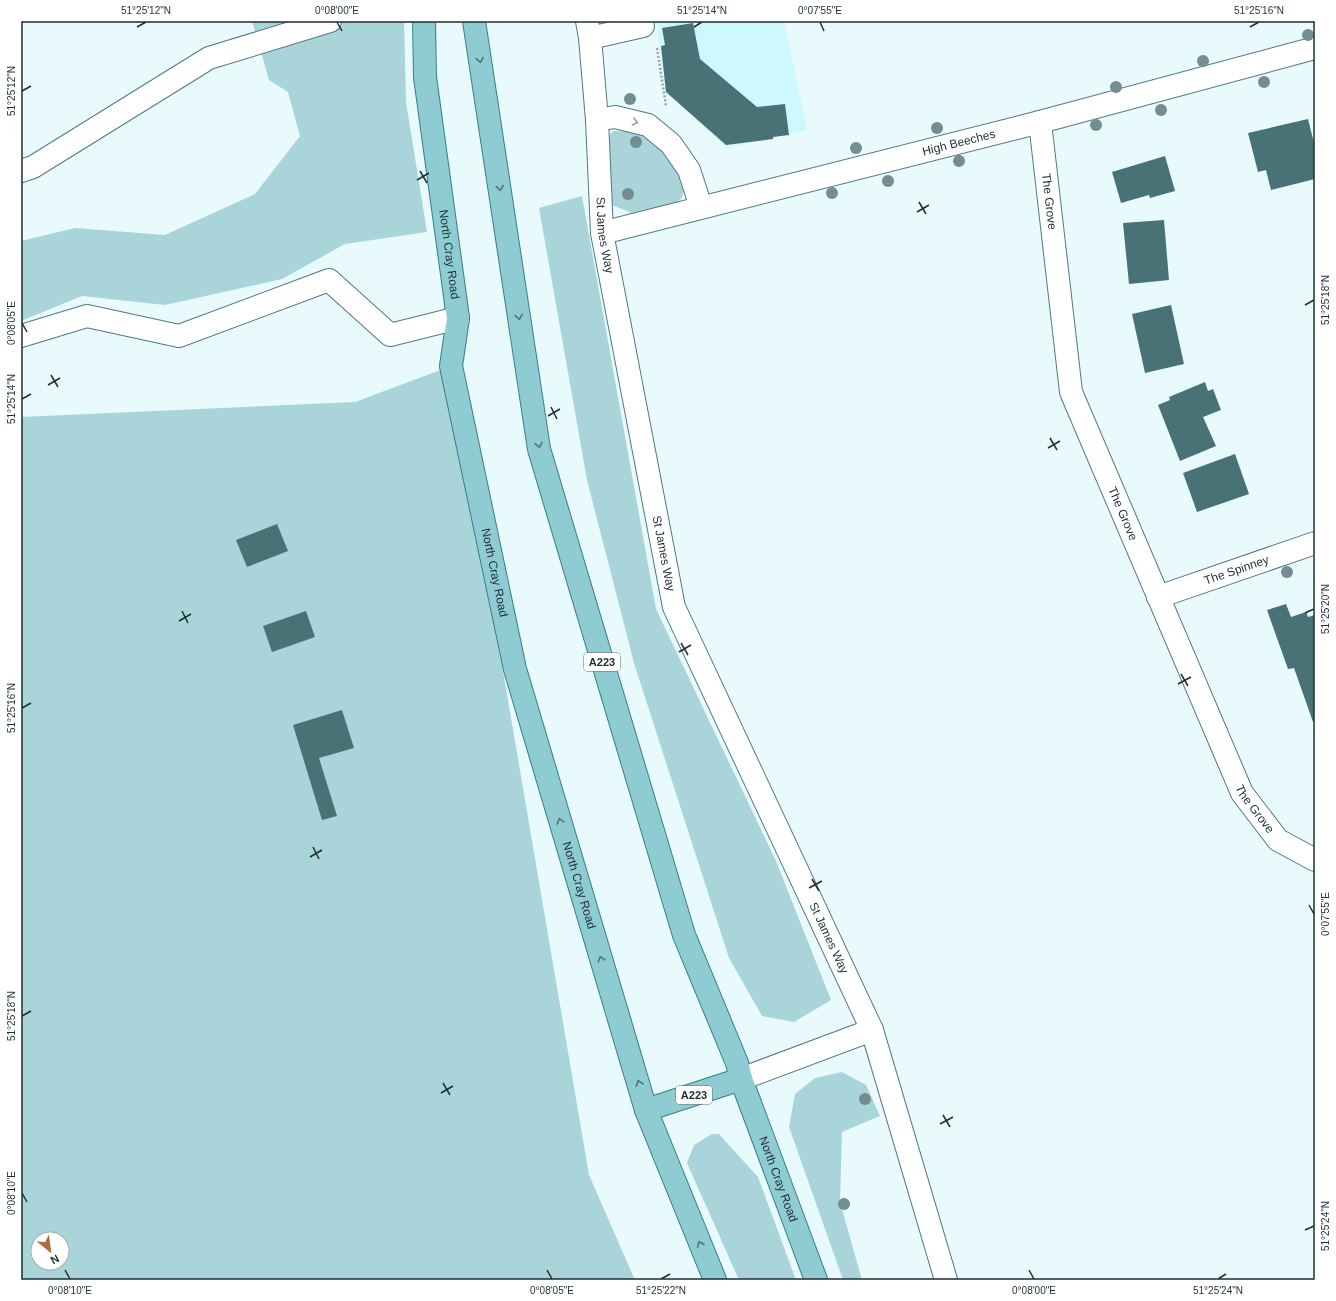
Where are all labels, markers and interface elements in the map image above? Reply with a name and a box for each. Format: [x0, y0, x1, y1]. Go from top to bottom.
text: 51°25'12"N [121, 5, 171, 16]
text: 0°08'00"E [315, 5, 359, 16]
text: 51°25'14"N [677, 5, 727, 16]
text: 0°07'55"E [798, 5, 842, 16]
text: 51°25'16"N [1234, 5, 1284, 16]
one-way arrow [475, 56, 484, 63]
text: 51°25'12"N [6, 66, 17, 116]
one-way arrow [632, 117, 639, 125]
street label: High Beeches [921, 127, 997, 159]
street label: The Grove [1039, 172, 1059, 231]
one-way arrow [495, 185, 504, 191]
street label: St James Way [593, 197, 617, 274]
street label: North Cray Road [436, 209, 462, 300]
text: 51°25'18"N [1320, 275, 1331, 325]
text: 0°08'05"E [6, 301, 17, 345]
one-way arrow [514, 314, 523, 320]
text: 51°25'14"N [6, 374, 17, 424]
one-way arrow [534, 442, 543, 448]
street label: The Grove [1105, 485, 1141, 543]
street label: St James Way [650, 514, 678, 593]
street label: North Cray Road [478, 527, 511, 618]
street label: The Spinney [1202, 552, 1271, 588]
text: 51°25'20"N [1320, 584, 1331, 634]
road number: A223 [584, 653, 620, 671]
text: 51°25'16"N [6, 683, 17, 733]
street label: The Grove [1232, 783, 1277, 836]
one-way arrow [556, 817, 565, 824]
street label: North Cray Road [560, 840, 599, 930]
text: 0°07'55"E [1320, 892, 1331, 936]
street label: St James Way [806, 900, 852, 976]
one-way arrow [597, 955, 606, 962]
text: 51°25'18"N [6, 991, 17, 1041]
one-way arrow [635, 1080, 644, 1087]
road number: A223 [676, 1086, 712, 1104]
street label: North Cray Road [756, 1134, 801, 1224]
text: 0°08'10"E [6, 1171, 17, 1215]
text: 51°25'24"N [1320, 1201, 1331, 1251]
north arrow [30, 1231, 70, 1271]
one-way arrow [697, 1240, 705, 1247]
text: N [48, 1253, 61, 1267]
text: 0°08'10"E [48, 1285, 92, 1296]
text: 0°08'05"E [530, 1285, 574, 1296]
text: 51°25'22"N [636, 1285, 686, 1296]
text: 0°08'00"E [1012, 1285, 1056, 1296]
text: 51°25'24"N [1193, 1285, 1243, 1296]

